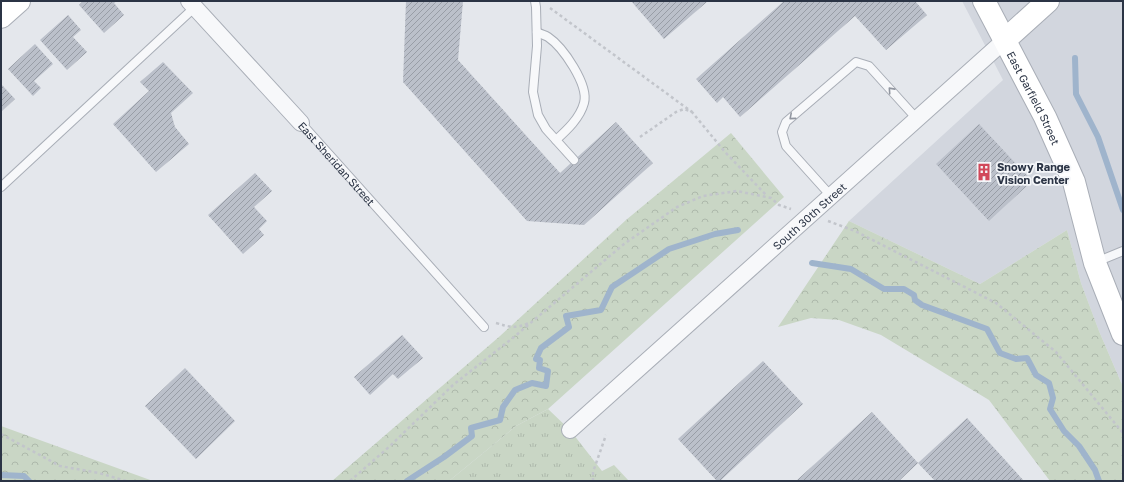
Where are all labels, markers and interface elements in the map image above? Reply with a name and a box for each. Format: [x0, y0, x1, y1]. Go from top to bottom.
street label: East Garfield Street [1005, 49, 1063, 147]
one-way arrow [888, 87, 895, 95]
one-way arrow [789, 112, 797, 119]
street label: East Sheridan Street [296, 119, 378, 208]
place label: Snowy Range Vision Center [997, 160, 1071, 186]
building icon: Snowy Range Vision Center [974, 162, 994, 182]
street label: South 30th Street [770, 179, 848, 252]

